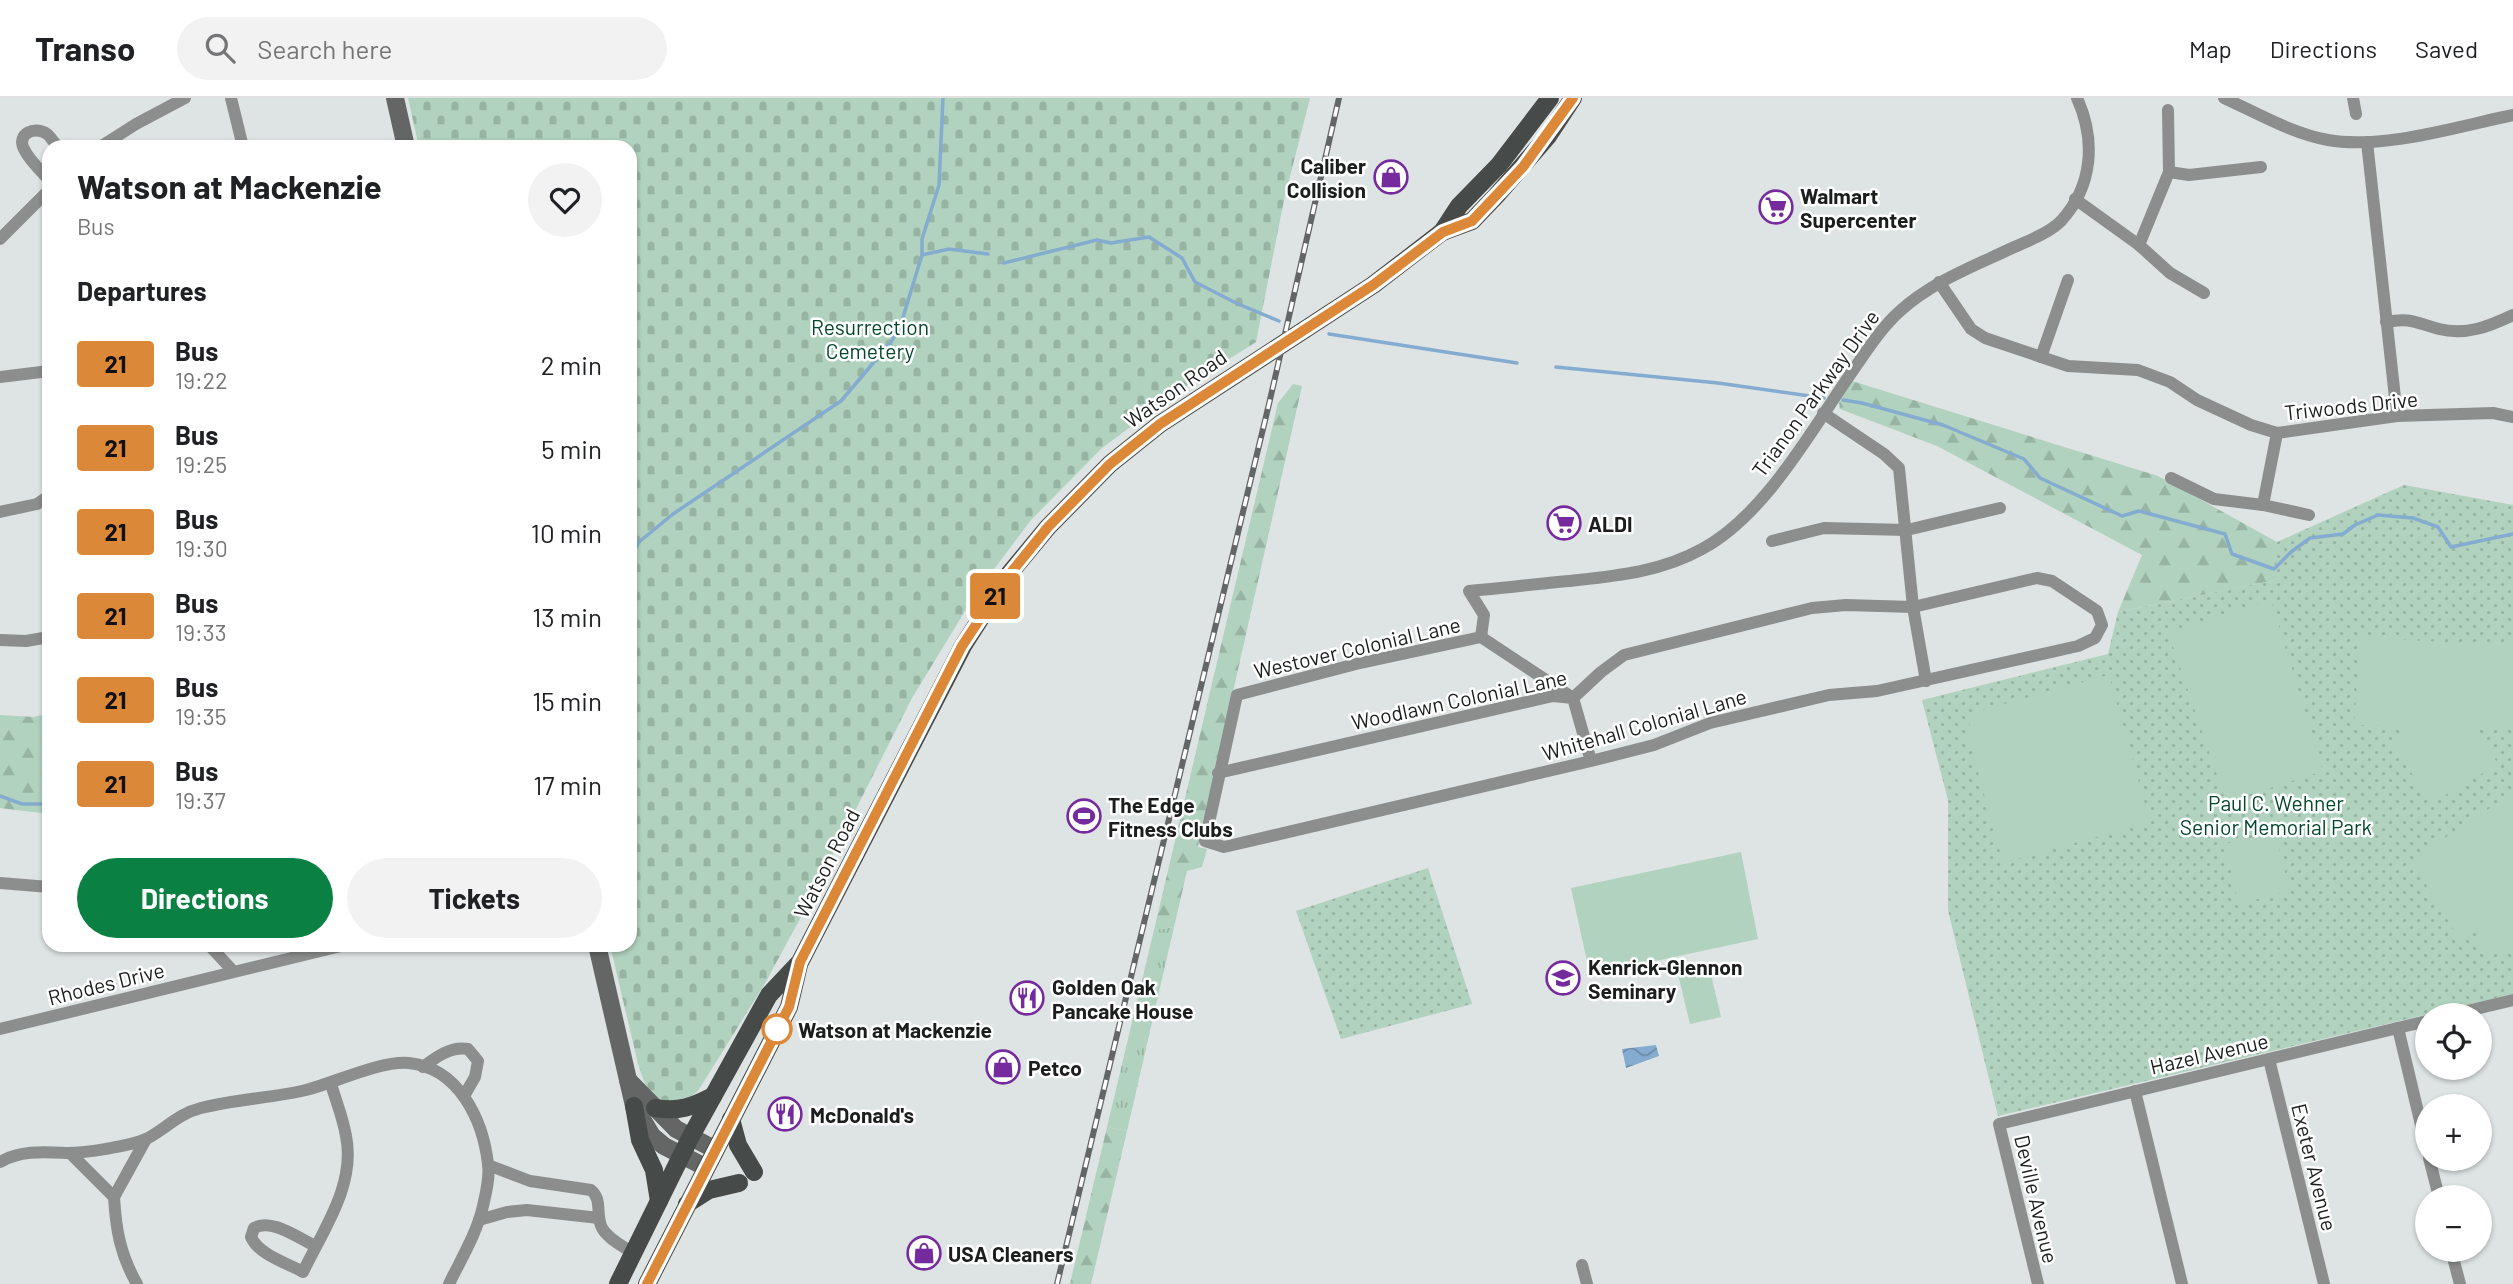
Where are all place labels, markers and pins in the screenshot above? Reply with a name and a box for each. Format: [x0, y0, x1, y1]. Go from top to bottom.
place label: Caliber Collision [1287, 153, 1366, 202]
shop icon: Caliber Collision [1372, 158, 1410, 196]
place label: Walmart Supercenter [1800, 183, 1917, 232]
supermarket icon: Walmart Supercenter [1757, 188, 1795, 226]
supermarket icon: ALDI [1545, 504, 1583, 542]
place label: ALDI [1588, 511, 1633, 536]
place label: The Edge Fitness Clubs [1108, 792, 1233, 841]
sports icon: The Edge Fitness Clubs [1065, 797, 1103, 835]
place label: Kenrick-Glennon Seminary [1588, 954, 1742, 1003]
school or university icon: Kenrick-Glennon Seminary [1544, 959, 1582, 997]
place label: Golden Oak Pancake House [1052, 974, 1194, 1023]
restaurant icon: Golden Oak Pancake House [1008, 979, 1046, 1017]
marker: Watson at Mackenzie [762, 1014, 792, 1044]
place label: Watson at Mackenzie [798, 1017, 992, 1042]
shop icon: Petco [984, 1048, 1022, 1086]
place label: Petco [1028, 1055, 1082, 1080]
restaurant icon: McDonald's [766, 1095, 804, 1133]
place label: McDonald's [810, 1102, 914, 1127]
shop icon: USA Cleaners [905, 1234, 943, 1272]
place label: USA Cleaners [948, 1241, 1074, 1266]

